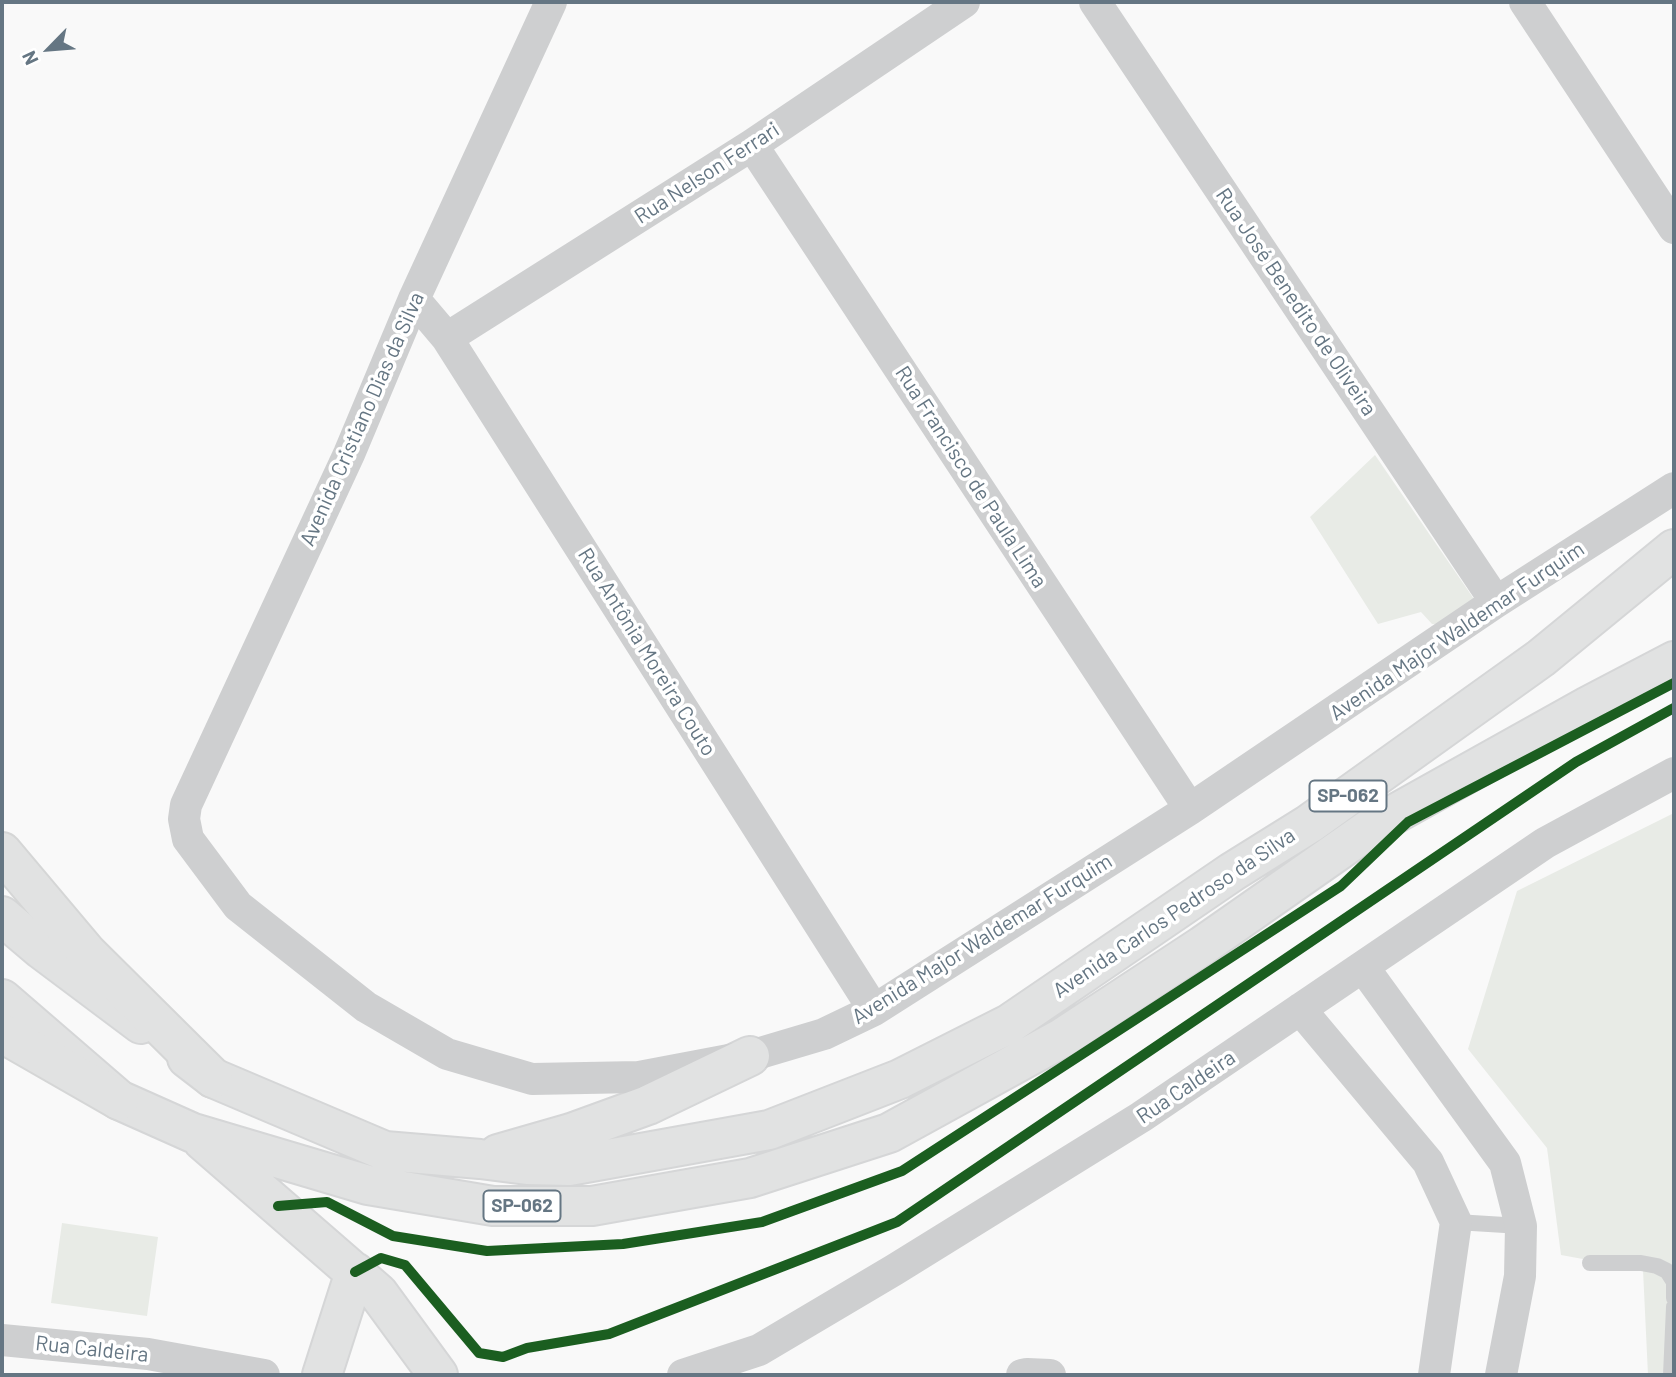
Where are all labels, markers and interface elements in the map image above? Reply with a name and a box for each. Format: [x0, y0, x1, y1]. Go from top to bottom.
north arrow [14, 14, 84, 84]
text: N [16, 48, 43, 69]
street label: Rua Nelson Ferrari [630, 117, 784, 229]
street label: Rua José Benedito de Oliveira [1210, 183, 1382, 421]
street label: Avenida Cristiano Dias da Silva [295, 288, 429, 550]
street label: Rua Francisco de Paula Lima [890, 361, 1052, 593]
street label: Avenida Major Waldemar Furquim [1325, 536, 1589, 726]
street label: Rua Antônia Moreira Couto [573, 543, 721, 761]
road number: SP-062 [1310, 780, 1386, 811]
street label: Avenida Carlos Pedroso da Silva [1048, 822, 1300, 1004]
street label: Avenida Major Waldemar Furquim [847, 848, 1117, 1030]
street label: Rua Caldeira [1132, 1045, 1240, 1129]
road number: SP-062 [484, 1190, 560, 1222]
street label: Rua Caldeira [34, 1331, 150, 1367]

